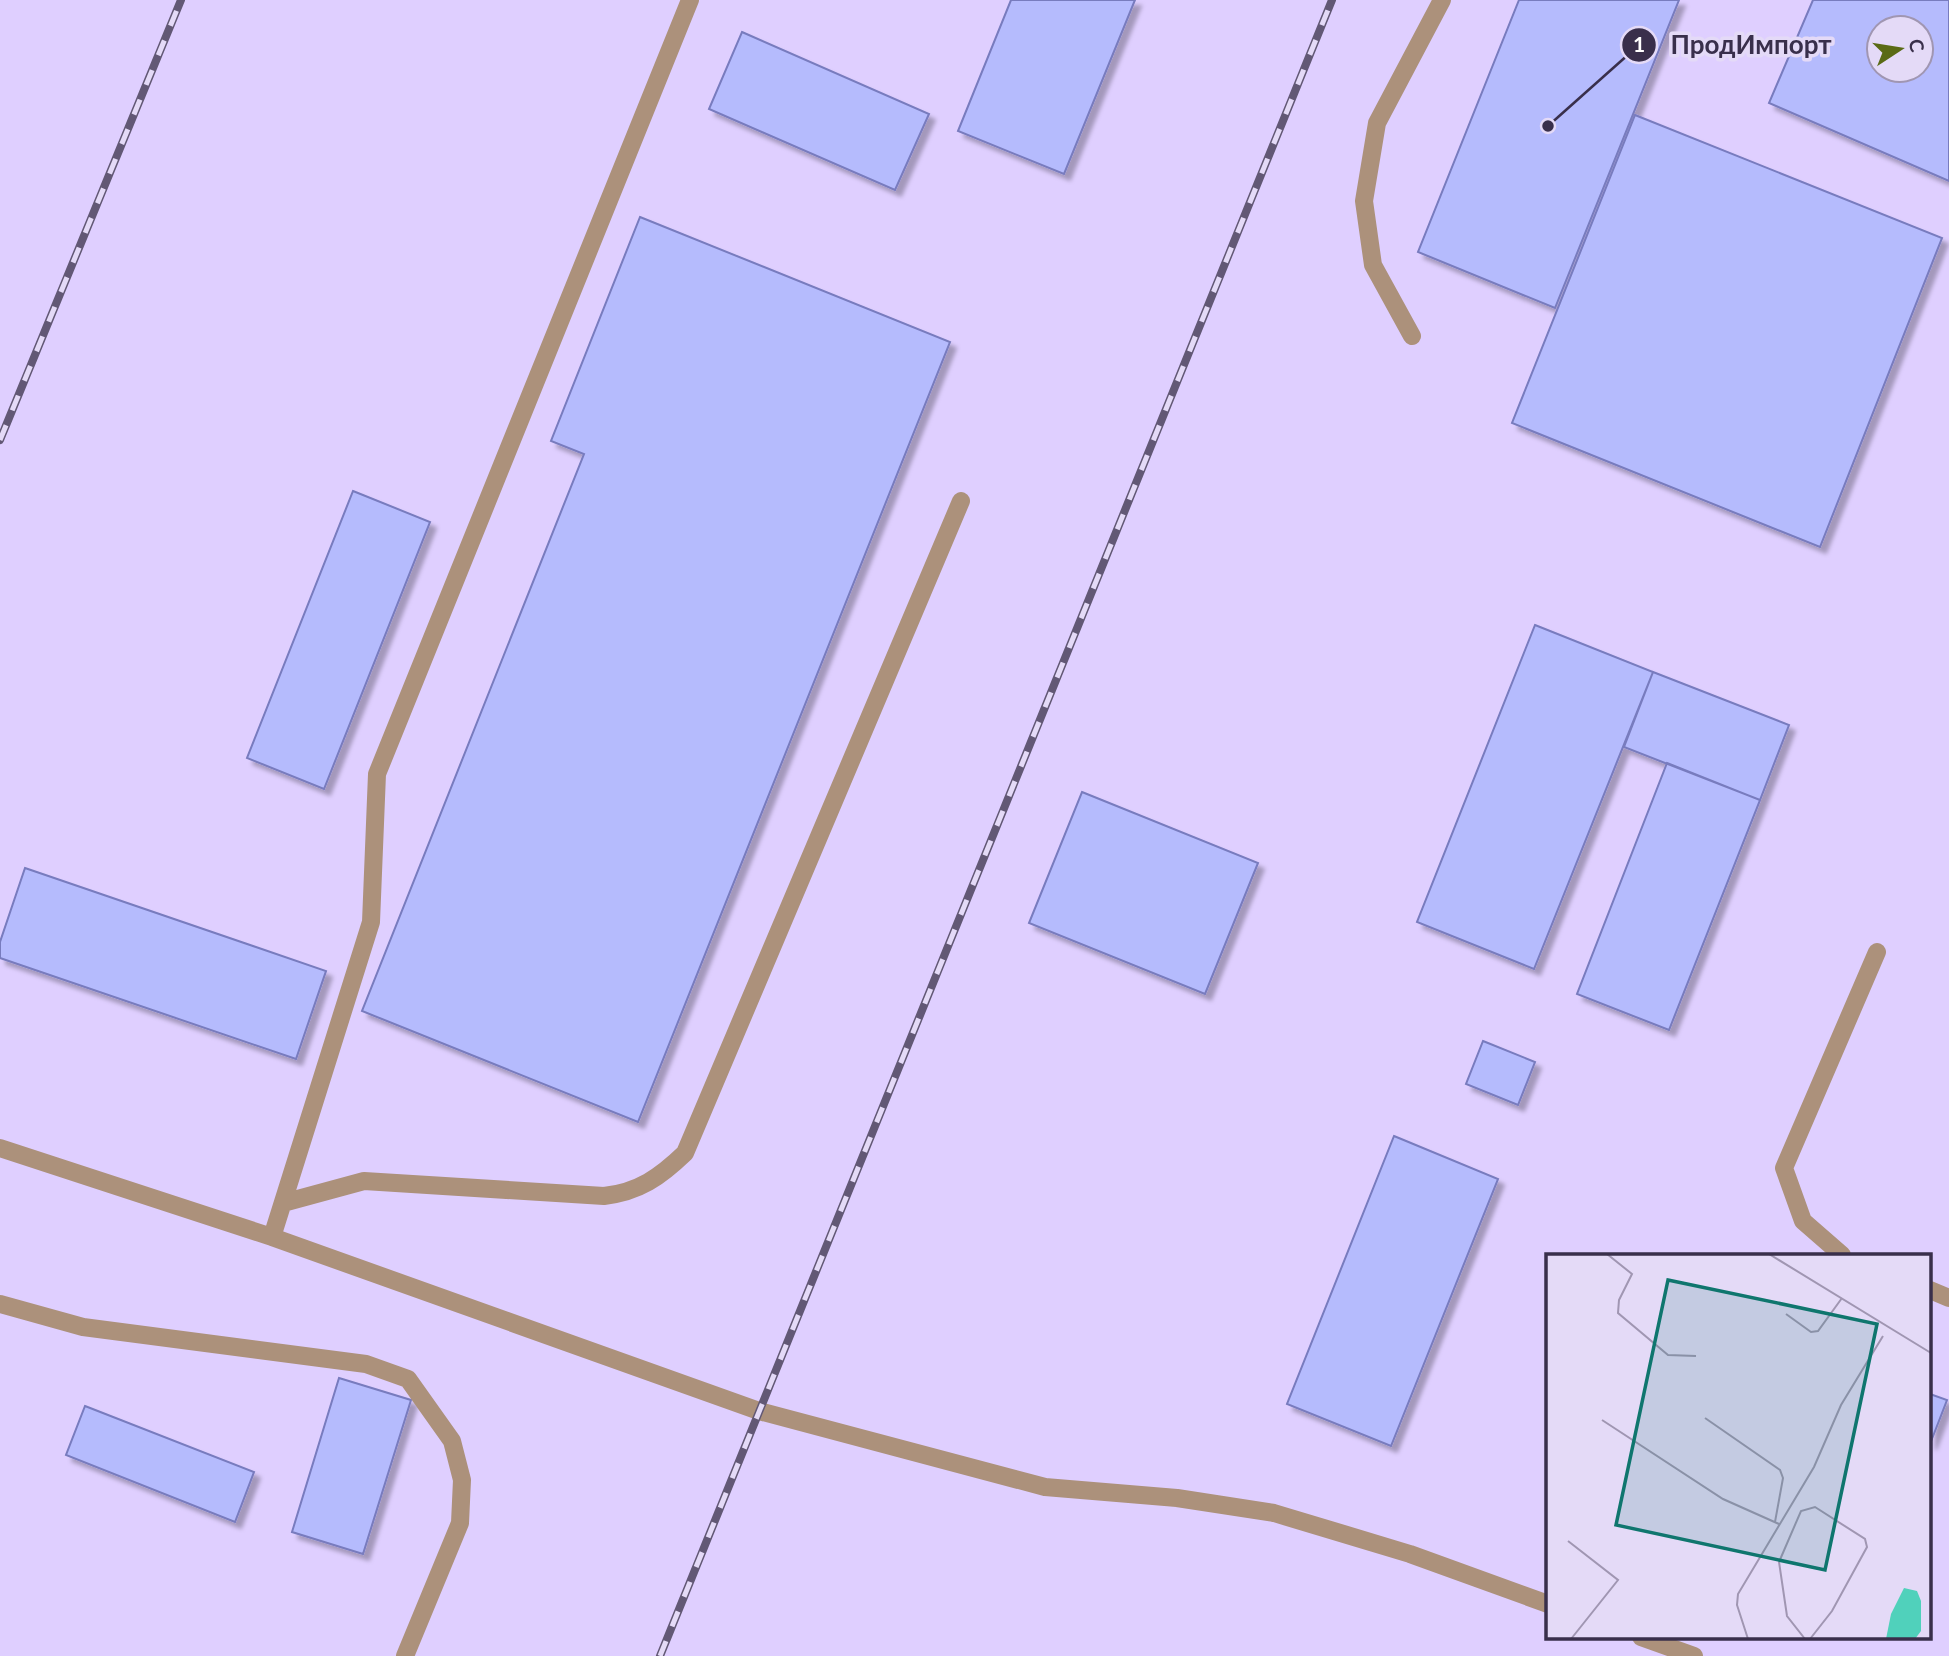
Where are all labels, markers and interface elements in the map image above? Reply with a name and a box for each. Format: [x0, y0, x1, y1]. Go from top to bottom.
north arrow [1865, 14, 1935, 84]
callout: ПродИмпорт [1621, 22, 1845, 69]
text: ПродИмпорт [1670, 28, 1832, 60]
text: 1 [1633, 31, 1645, 56]
text: С [1905, 37, 1930, 54]
inset map [1546, 1254, 1932, 1638]

